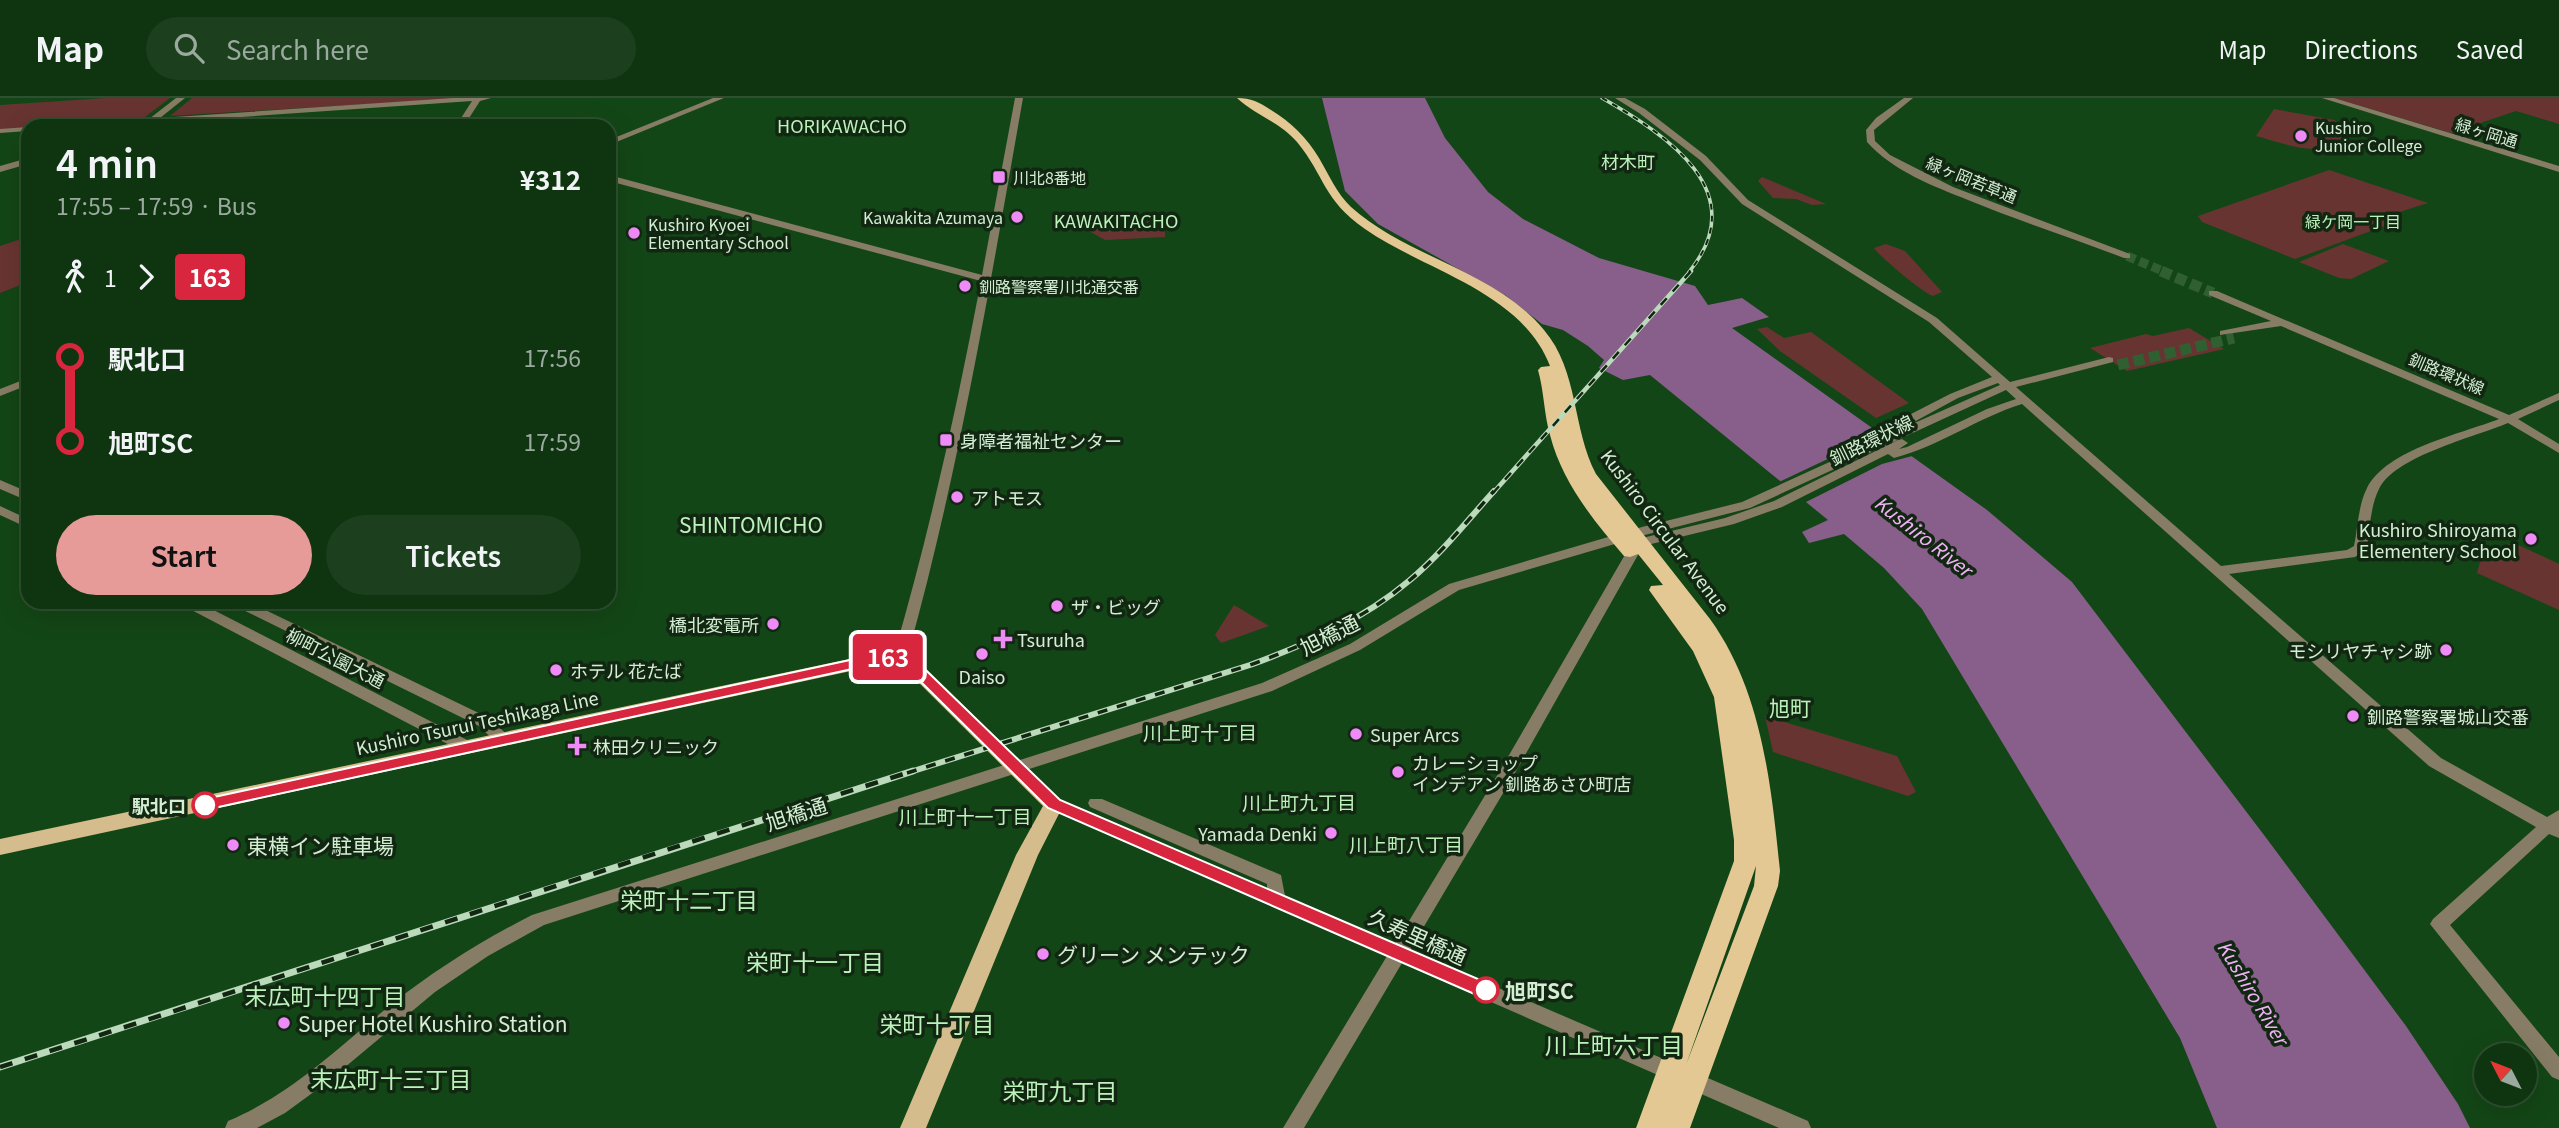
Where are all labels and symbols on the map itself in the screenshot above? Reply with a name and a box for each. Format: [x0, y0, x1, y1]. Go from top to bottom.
street label: 緑ヶ岡通 [2453, 111, 2521, 153]
district label: HORIKAWACHO [777, 112, 907, 138]
place label: Kushiro Junior College [2315, 115, 2422, 157]
marker: Kushiro Junior College [2293, 128, 2309, 144]
district label: 材木町 [1601, 148, 1655, 174]
street label: 緑ヶ岡若草通 [1923, 150, 2021, 208]
place label: 川北8番地 [1013, 165, 1086, 189]
marker: 川北8番地 [991, 169, 1007, 185]
place label: Kawakita Azumaya [863, 205, 1003, 229]
district label: KAWAKITACHO [1054, 207, 1178, 233]
marker: Kawakita Azumaya [1009, 209, 1025, 225]
district label: 緑ケ岡一丁目 [2305, 209, 2401, 233]
place label: Kushiro Kyoei Elementary School [648, 212, 789, 254]
marker: Kushiro Kyoei Elementary School [626, 225, 642, 241]
place label: 釧路警察署川北通交番 [979, 274, 1139, 298]
marker: 釧路警察署川北通交番 [957, 278, 973, 294]
street label: 釧路環状線 [2405, 346, 2489, 400]
street label: 釧路環状線 [1825, 408, 1917, 470]
place label: 身障者福祉センター [960, 427, 1122, 453]
marker: 身障者福祉センター [938, 432, 954, 448]
street label: Kushiro Circular Avenue [1596, 443, 1736, 619]
place label: アトモス [971, 484, 1043, 510]
water label: Kushiro River [1870, 488, 1980, 583]
marker: アトモス [949, 489, 965, 505]
district label: SHINTOMICHO [679, 509, 823, 539]
place label: Kushiro Shiroyama Elementery School [2359, 516, 2517, 563]
marker: Kushiro Shiroyama Elementery School [2523, 531, 2539, 547]
place label: ザ・ビッグ [1071, 593, 1161, 619]
marker: ザ・ビッグ [1049, 598, 1065, 614]
street label: 旭橋通 [1294, 606, 1364, 662]
place label: 橋北変電所 [669, 611, 759, 637]
marker: 橋北変電所 [765, 616, 781, 632]
street label: 柳町公園大通 [282, 621, 390, 693]
place label: Tsuruha [1017, 626, 1085, 652]
marker: Tsuruha [995, 631, 1011, 647]
line badge: 163 [848, 634, 928, 680]
place label: モシリヤチャシ跡 [2288, 637, 2432, 663]
marker: モシリヤチャシ跡 [2438, 642, 2454, 658]
marker: Daiso [974, 646, 990, 662]
place label: ホテル 花たば [570, 657, 682, 683]
marker: ホテル 花たば [548, 662, 564, 678]
place label: Daiso [959, 663, 1005, 689]
street label: Kushiro Tsurui Teshikaga Line [353, 684, 601, 760]
district label: 旭町 [1769, 692, 1811, 722]
place label: 釧路警察署城山交番 [2367, 703, 2529, 729]
marker: 釧路警察署城山交番 [2345, 708, 2361, 724]
district label: 川上町十丁目 [1143, 718, 1257, 745]
place label: Super Arcs [1370, 721, 1459, 747]
marker: Super Arcs [1348, 726, 1364, 742]
place label: 林田クリニック [593, 733, 719, 759]
marker: 林田クリニック [567, 736, 587, 756]
place label: カレーショップ インデアン 釧路あさひ町店 [1412, 749, 1631, 796]
marker: カレーショップ インデアン 釧路あさひ町店 [1390, 764, 1406, 780]
district label: 川上町九丁目 [1242, 788, 1356, 815]
street label: 旭橋通 [761, 789, 831, 837]
place label: 駅北口 [132, 792, 186, 818]
marker: 駅北口 [192, 792, 218, 818]
district label: 川上町十一丁目 [898, 802, 1032, 829]
place label: Yamada Denki [1197, 820, 1317, 846]
marker: Yamada Denki [1323, 825, 1339, 841]
place label: 東横イン駐車場 [247, 830, 394, 860]
district label: 川上町八丁目 [1349, 830, 1463, 857]
marker: 東横イン駐車場 [225, 837, 241, 853]
district label: 栄町十二丁目 [620, 882, 758, 916]
street label: 久寿里橋通 [1364, 901, 1472, 971]
water label: Kushiro River [2212, 935, 2297, 1051]
place label: グリーン メンテック [1057, 939, 1250, 969]
district label: 栄町十一丁目 [746, 944, 884, 978]
marker: グリーン メンテック [1035, 946, 1051, 962]
place label: 旭町SC [1505, 975, 1574, 1005]
marker: 旭町SC [1473, 977, 1499, 1003]
district label: 末広町十四丁目 [245, 978, 406, 1012]
district label: 栄町十丁目 [880, 1006, 995, 1040]
place label: Super Hotel Kushiro Station [298, 1008, 568, 1038]
marker: Super Hotel Kushiro Station [276, 1015, 292, 1031]
district label: 川上町六丁目 [1545, 1027, 1683, 1061]
north arrow [2474, 1043, 2538, 1106]
district label: 末広町十三丁目 [311, 1061, 472, 1095]
district label: 栄町九丁目 [1003, 1073, 1118, 1107]

